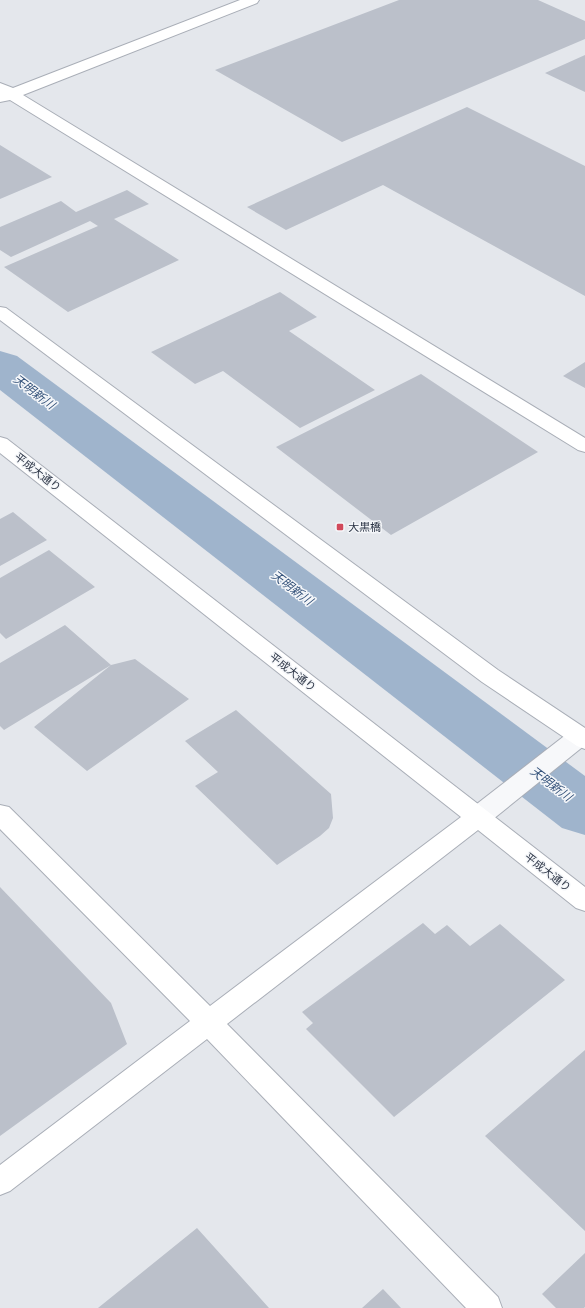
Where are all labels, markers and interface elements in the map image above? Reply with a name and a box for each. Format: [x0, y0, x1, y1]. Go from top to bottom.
water label: 天明新川 [11, 372, 59, 412]
street label: 平成大通り [13, 450, 63, 494]
place label: 大黒橋 [348, 521, 381, 533]
marker: 大黒橋 [335, 522, 345, 532]
water label: 天明新川 [269, 568, 317, 608]
street label: 平成大通り [268, 650, 318, 694]
water label: 天明新川 [528, 764, 576, 804]
street label: 平成大通り [523, 850, 573, 894]

